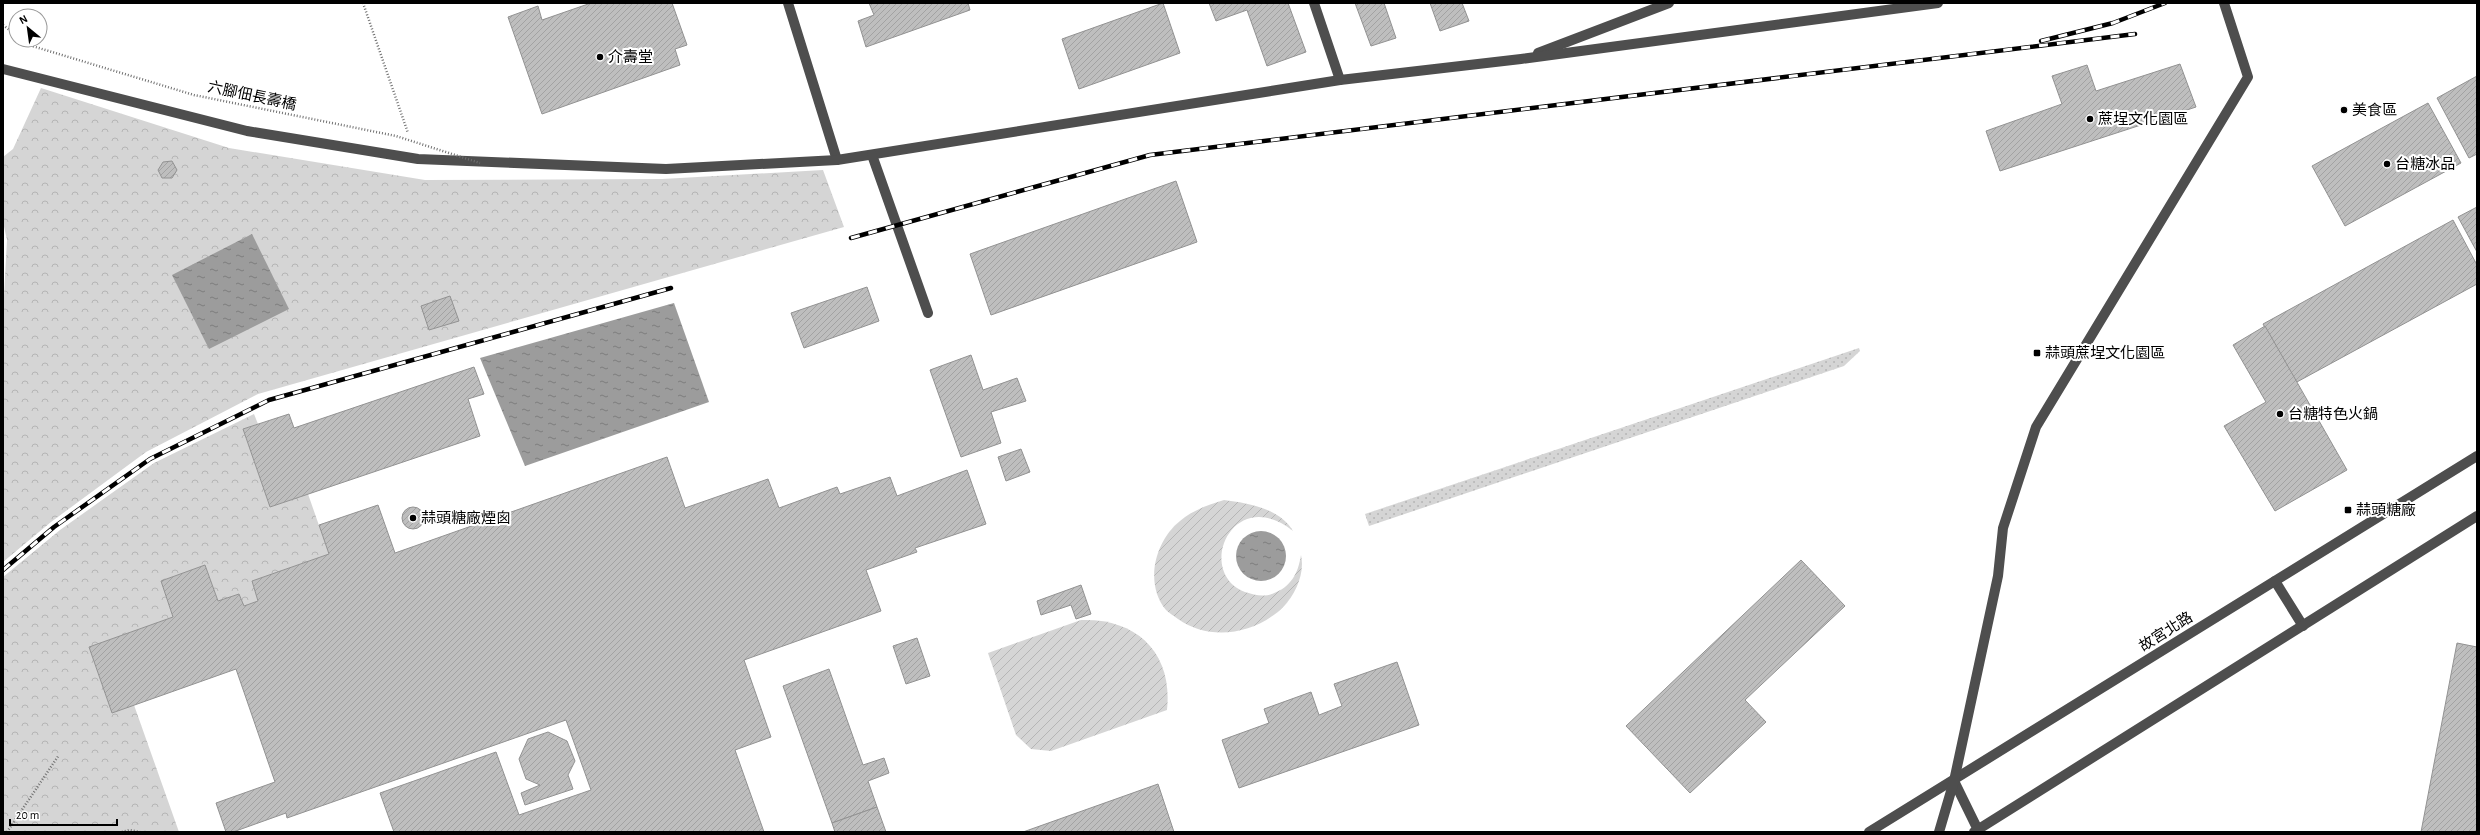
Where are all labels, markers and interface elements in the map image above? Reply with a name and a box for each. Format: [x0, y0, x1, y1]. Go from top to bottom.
north arrow [8, 8, 48, 48]
text: N [17, 13, 29, 26]
place label: 介壽堂 [608, 49, 653, 65]
marker: 介壽堂 [595, 52, 605, 62]
street label: 六腳佃長壽橋 [206, 78, 298, 113]
place label: 美食區 [2352, 102, 2397, 118]
marker: 美食區 [2339, 105, 2349, 115]
place label: 蔗埕文化園區 [2098, 110, 2188, 127]
marker: 蔗埕文化園區 [2085, 114, 2095, 124]
place label: 台糖冰品 [2395, 155, 2455, 172]
marker: 台糖冰品 [2382, 159, 2392, 169]
place label: 蒜頭蔗埕文化園區 [2045, 344, 2165, 361]
marker: 蒜頭蔗埕文化園區 [2032, 348, 2042, 358]
place label: 台糖特色火鍋 [2288, 405, 2378, 422]
marker: 台糖特色火鍋 [2275, 409, 2285, 419]
place label: 蒜頭糖廠 [2356, 501, 2416, 518]
marker: 蒜頭糖廠 [2343, 505, 2353, 515]
place label: 蒜頭糖廠煙囪 [421, 509, 511, 526]
marker: 蒜頭糖廠煙囪 [408, 513, 418, 523]
street label: 故宮北路 [2136, 608, 2195, 654]
scale bar [10, 801, 117, 827]
text: 20 m [16, 809, 39, 821]

